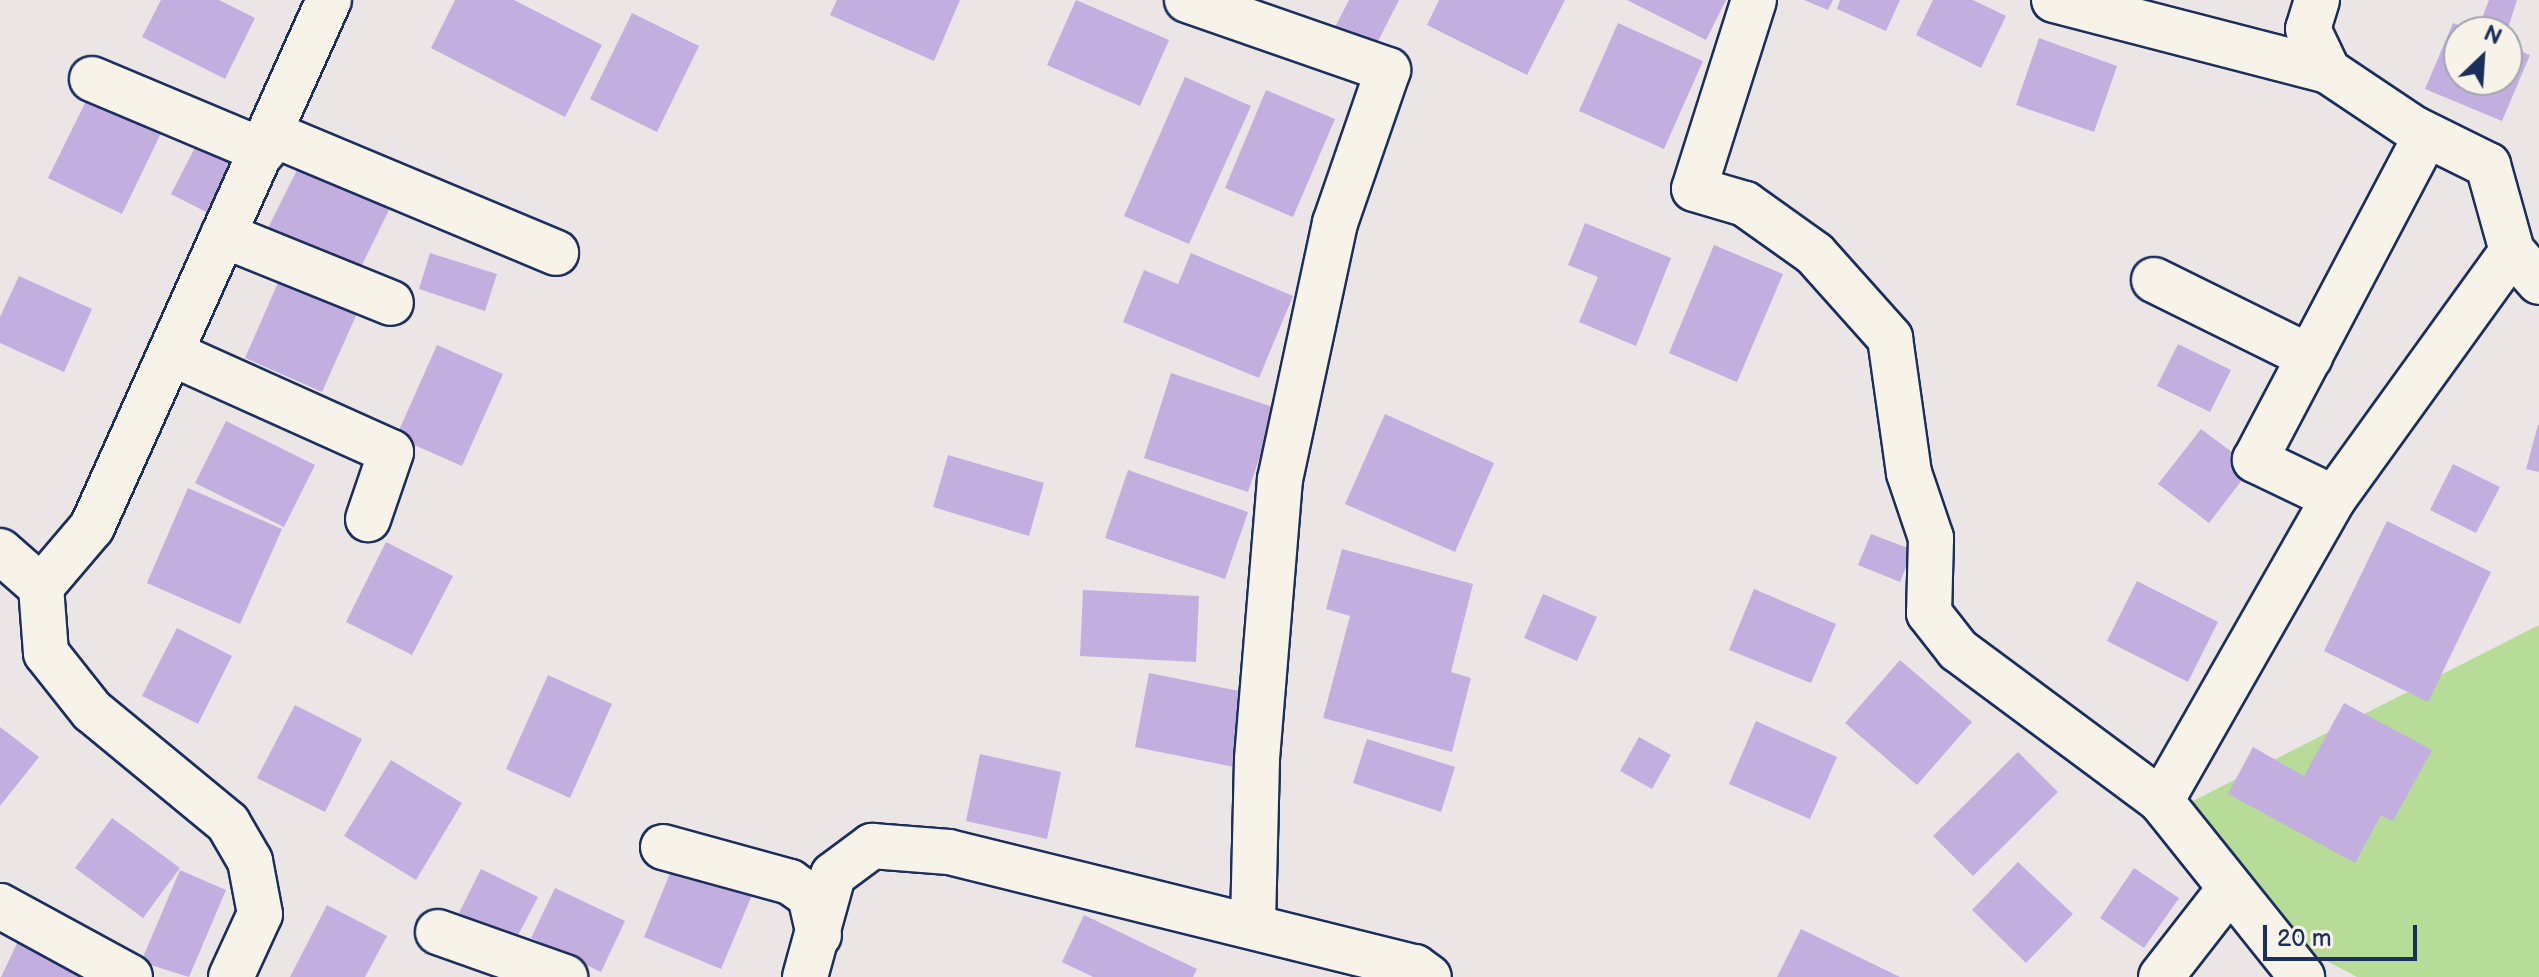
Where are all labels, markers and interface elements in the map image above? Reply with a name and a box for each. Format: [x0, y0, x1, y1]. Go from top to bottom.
north arrow [2443, 16, 2523, 96]
text: N [2479, 20, 2506, 51]
scale bar [2267, 909, 2421, 959]
text: 20 m [2277, 924, 2332, 953]

